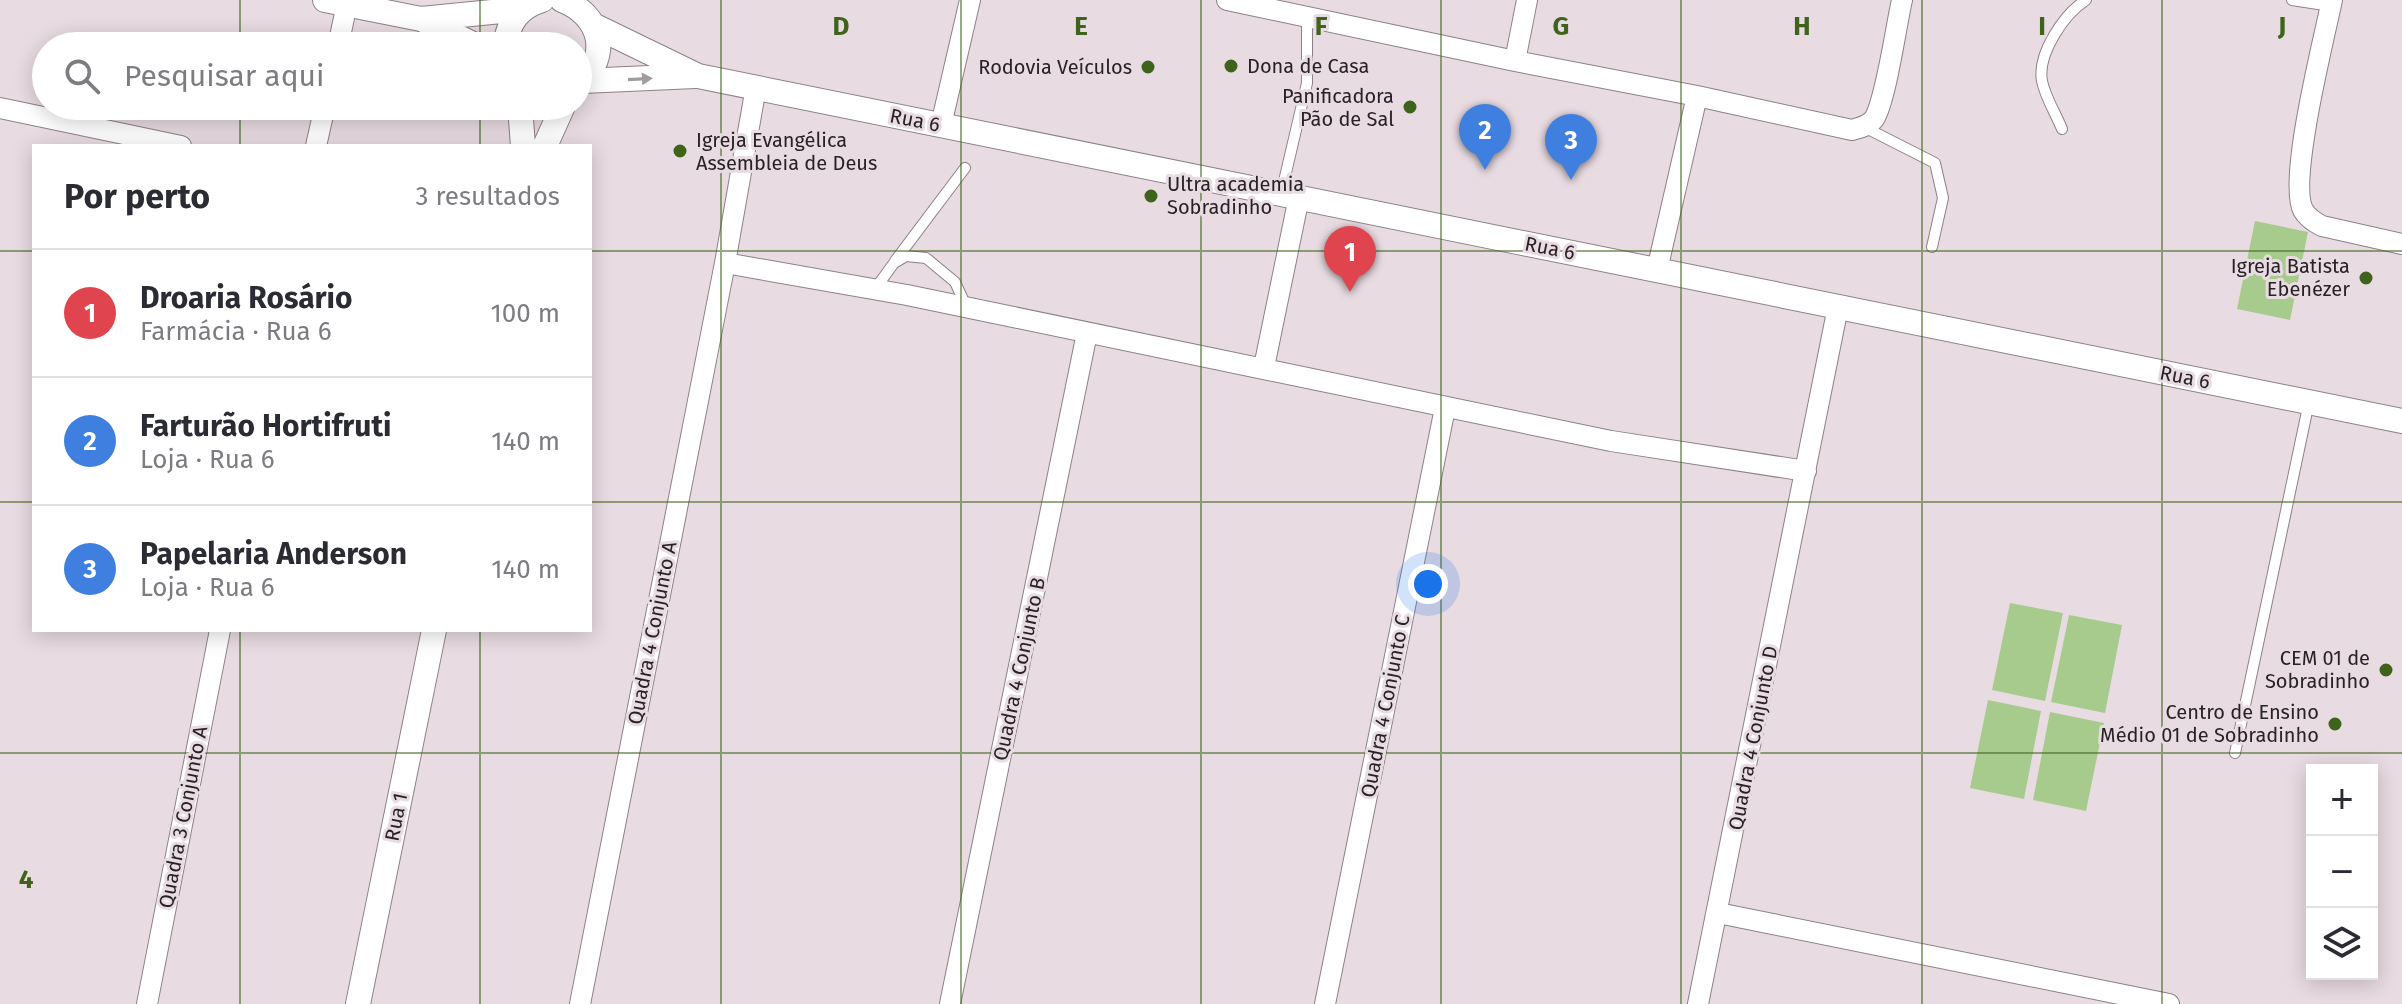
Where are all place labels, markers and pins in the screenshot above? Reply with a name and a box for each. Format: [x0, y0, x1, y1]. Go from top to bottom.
place label: Dona de Casa [1247, 54, 1369, 78]
place label: Rodovia Veículos [978, 55, 1132, 79]
marker: Dona de Casa [1222, 57, 1240, 75]
marker: Rodovia Veículos [1139, 58, 1157, 76]
place label: Panificadora Pão de Sal [1282, 84, 1394, 131]
marker: Panificadora Pão de Sal [1401, 98, 1419, 116]
pin: 2 [1459, 104, 1511, 170]
pin: 3 [1545, 114, 1597, 180]
place label: Igreja Evangélica Assembleia de Deus [696, 128, 877, 175]
marker: Igreja Evangélica Assembleia de Deus [671, 142, 689, 160]
place label: Ultra academia Sobradinho [1167, 172, 1304, 219]
marker: Ultra academia Sobradinho [1142, 187, 1160, 205]
pin: 1 [1324, 226, 1376, 292]
place label: Igreja Batista Ebenézer [2231, 254, 2350, 301]
marker: Igreja Batista Ebenézer [2357, 269, 2375, 287]
place label: CEM 01 de Sobradinho [2265, 646, 2370, 693]
marker: CEM 01 de Sobradinho [2377, 661, 2395, 679]
place label: Centro de Ensino Médio 01 de Sobradinho [2100, 700, 2319, 747]
marker: Centro de Ensino Médio 01 de Sobradinho [2326, 715, 2344, 733]

